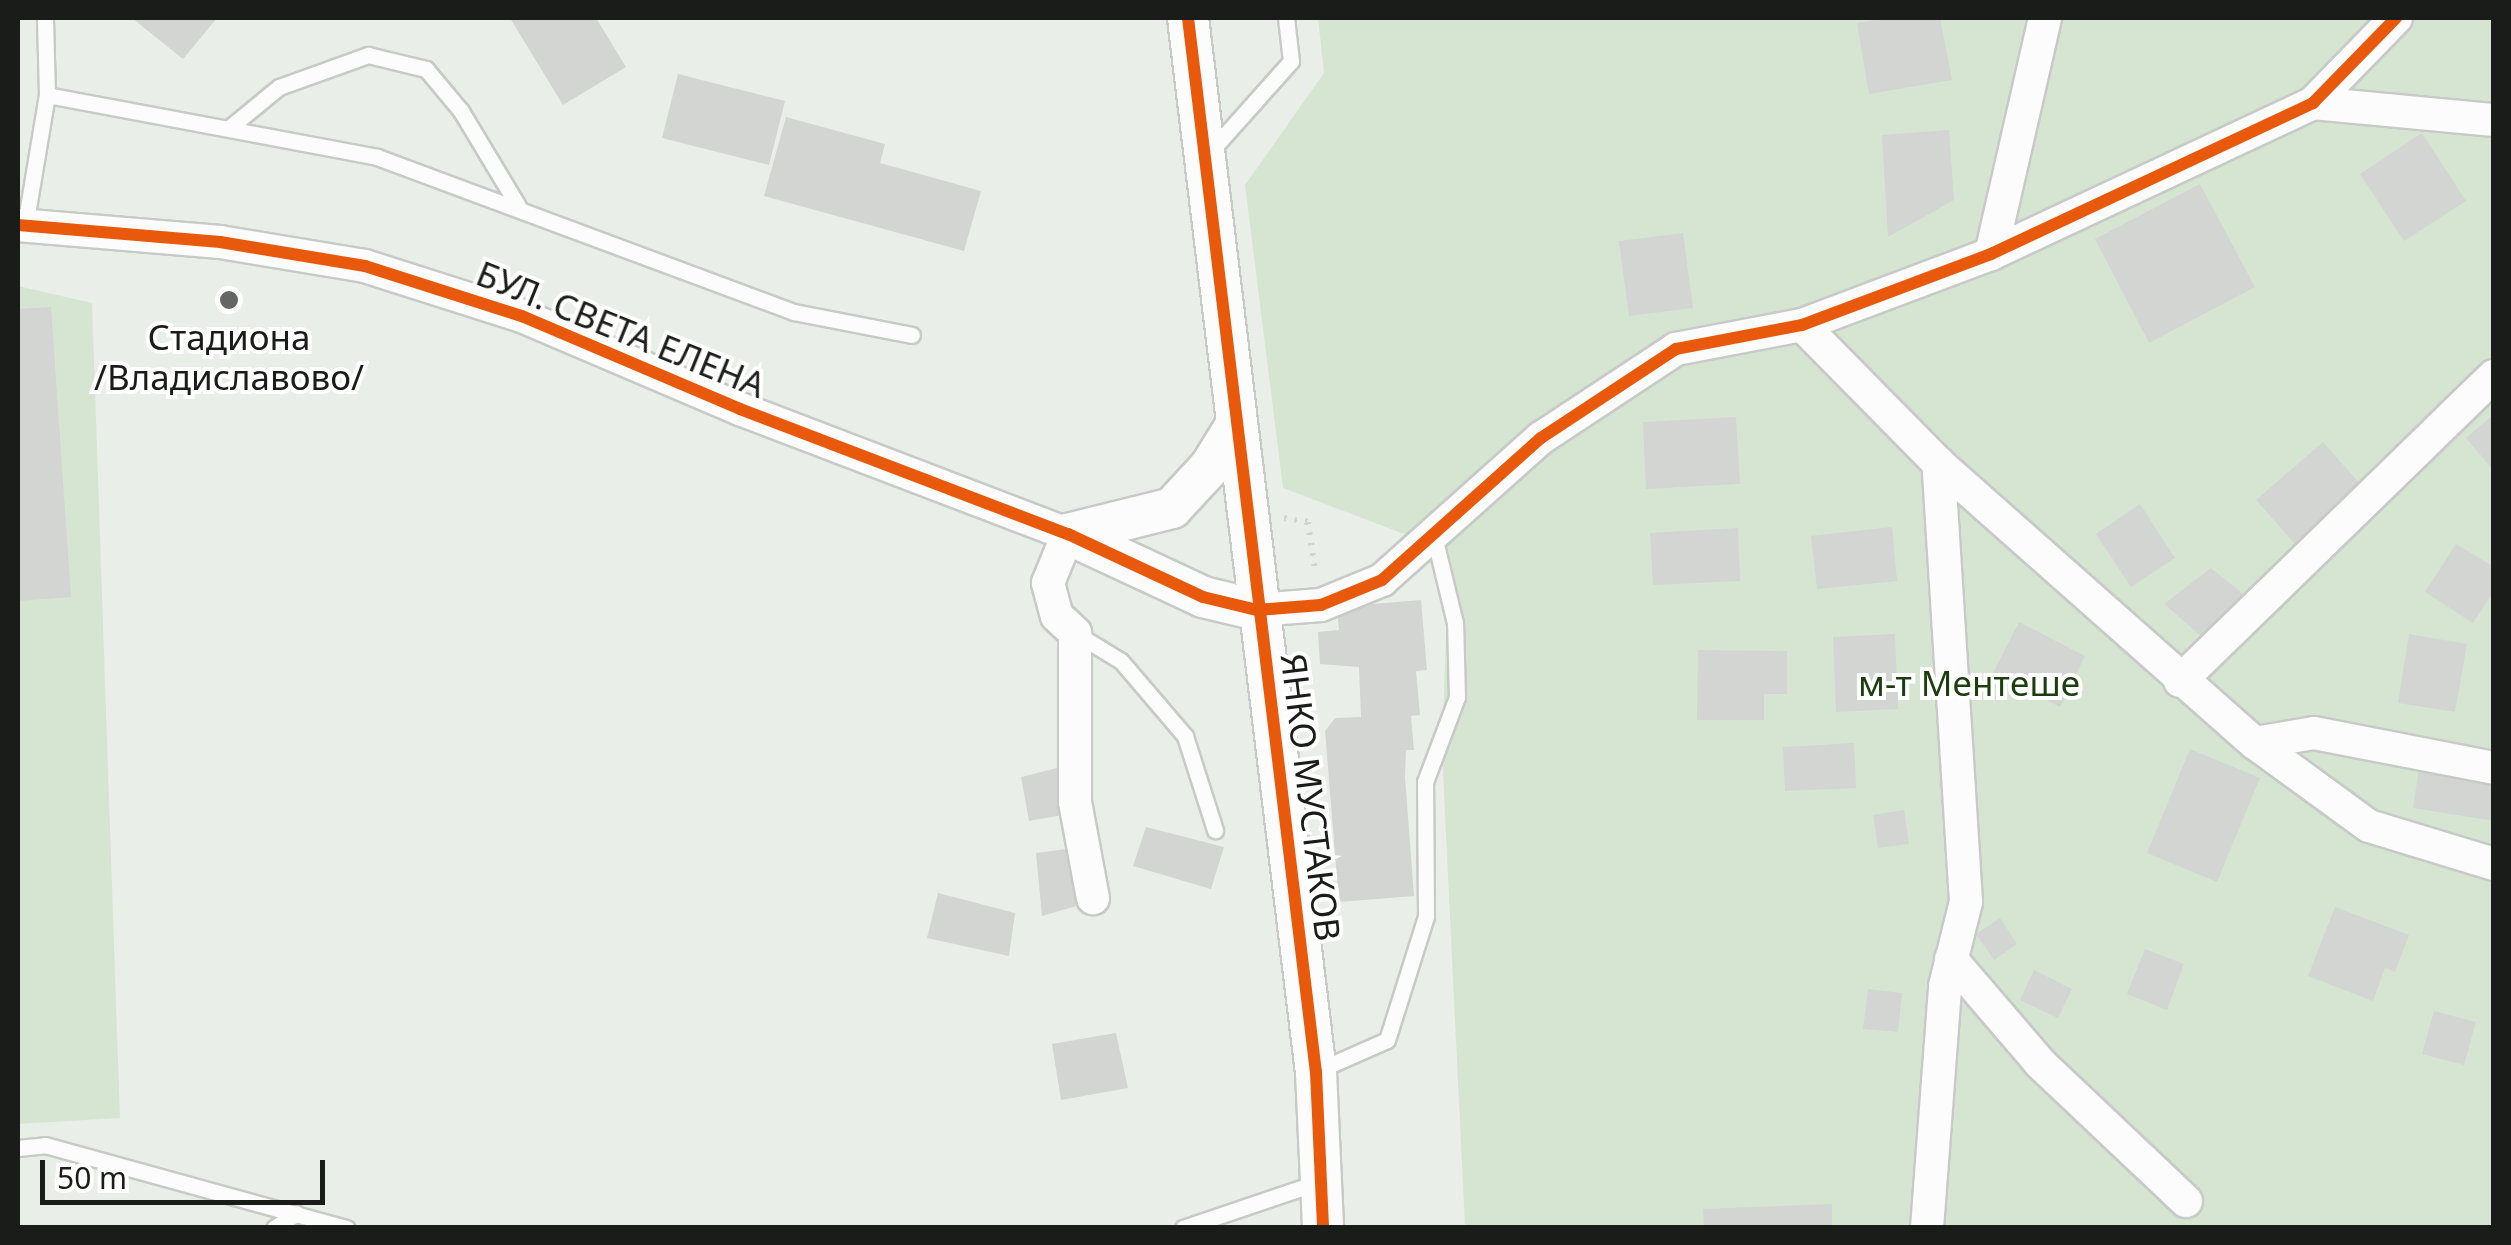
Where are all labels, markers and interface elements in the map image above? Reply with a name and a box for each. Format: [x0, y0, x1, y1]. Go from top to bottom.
street label: БУЛ. СВЕТА ЕЛЕНА [471, 252, 771, 406]
marker: Стадиона /Владиславово/ [218, 289, 240, 311]
place label: Стадиона /Владиславово/ [94, 316, 364, 398]
street label: ЯНКО МУСТАКОВ [1273, 651, 1349, 943]
park label: м-т Ментeше [1858, 662, 2080, 704]
scale bar [45, 1140, 330, 1202]
text: 50 m [57, 1157, 127, 1198]

